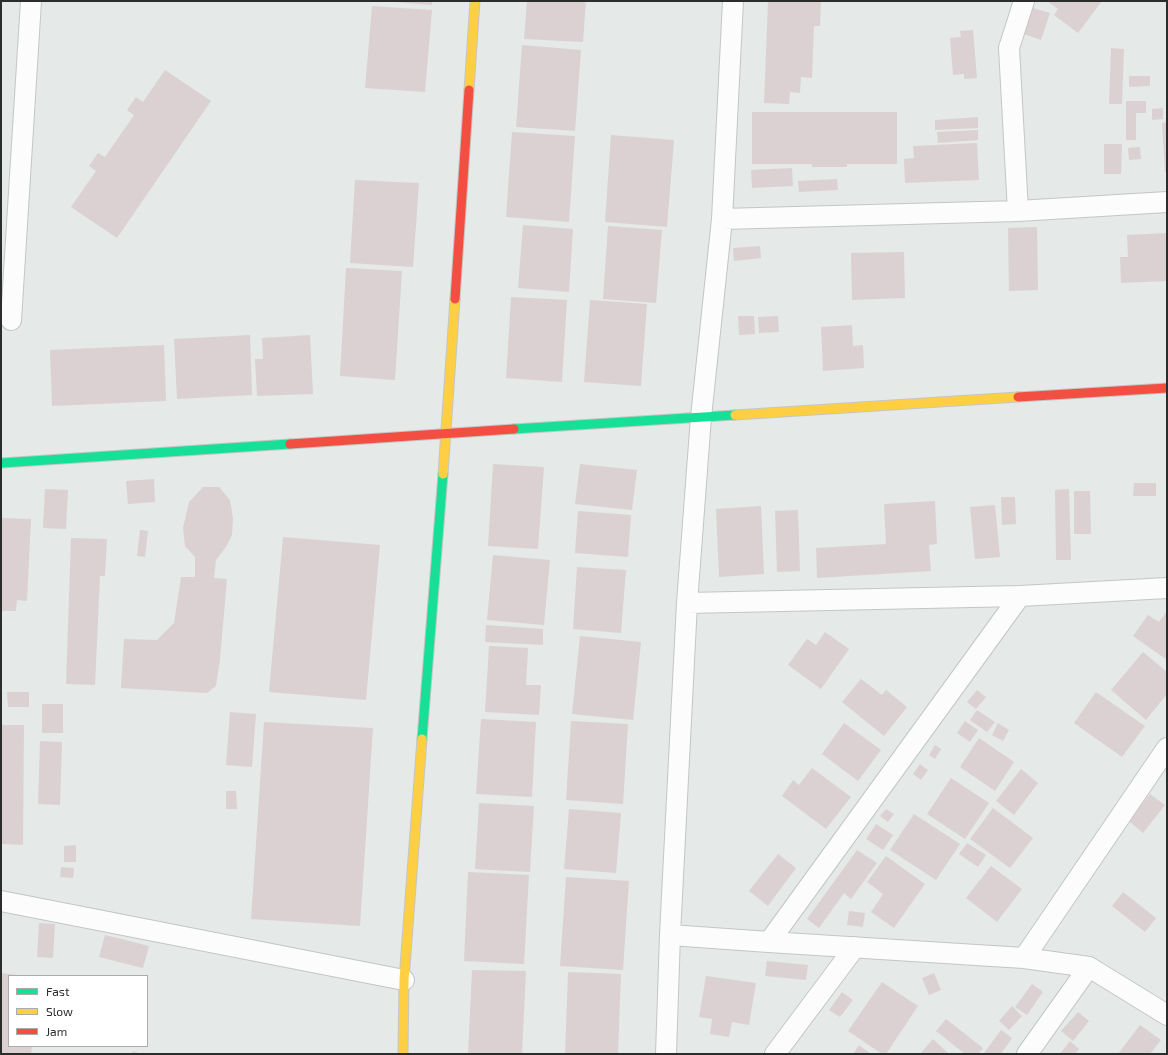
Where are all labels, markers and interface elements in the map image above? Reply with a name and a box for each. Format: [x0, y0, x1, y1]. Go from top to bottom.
legend [8, 975, 148, 1047]
text: Fast [46, 984, 69, 998]
text: Slow [46, 1004, 73, 1018]
text: Jam [46, 1024, 67, 1038]

